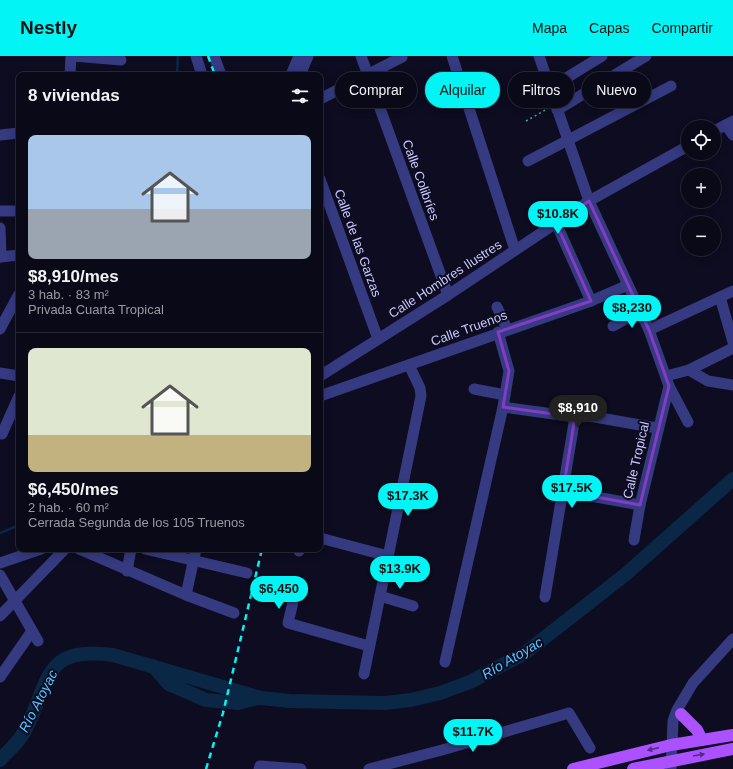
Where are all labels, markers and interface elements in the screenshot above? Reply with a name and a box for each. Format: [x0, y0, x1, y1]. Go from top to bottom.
text: Nestly [20, 17, 77, 38]
text: Mapa [532, 20, 567, 36]
text: Capas [589, 20, 630, 36]
text: Compartir [652, 20, 713, 36]
chip: Comprar [335, 72, 417, 108]
chip: Alquilar [425, 72, 500, 108]
chip: Filtros [508, 72, 574, 108]
chip: Nuevo [582, 72, 651, 108]
icon: filters [289, 85, 311, 107]
text: 8 viviendas [28, 86, 120, 105]
map controls [681, 120, 721, 256]
button: locate [681, 120, 721, 160]
street label: Calle Colibríes [399, 138, 443, 223]
icon: home [134, 161, 206, 233]
button: + [681, 168, 721, 208]
street label: Calle de las Garzas [332, 187, 385, 299]
pin: $10.8K [525, 201, 591, 235]
text: $10.8K [537, 206, 579, 221]
button: − [681, 216, 721, 256]
street label: Calle Hombres Ilustres [386, 237, 505, 321]
text: $8,910/mes [28, 267, 119, 286]
text: 3 hab. · 83 m² [28, 287, 109, 302]
pin: $8,230 [599, 295, 665, 329]
text: $8,230 [612, 300, 652, 315]
text: Privada Cuarta Tropical [28, 302, 164, 317]
street label: Calle Truenos [429, 307, 510, 349]
icon: home [134, 374, 206, 446]
pin: $8,910 [545, 395, 611, 429]
text: $8,910 [558, 400, 598, 415]
street label: Calle Tropical [620, 420, 652, 500]
pin: $17.5K [539, 475, 605, 509]
text: $6,450/mes [28, 480, 119, 499]
text: $17.5K [551, 480, 593, 495]
pin: $17.3K [375, 483, 441, 517]
text: $17.3K [387, 488, 429, 503]
text: 2 hab. · 60 m² [28, 500, 109, 515]
text: Cerrada Segunda de los 105 Truenos [28, 515, 245, 530]
pin: $13.9K [367, 556, 433, 590]
text: $13.9K [379, 561, 421, 576]
pin: $6,450 [246, 576, 312, 610]
text: $6,450 [259, 581, 299, 596]
water label: Río Atoyac [479, 634, 545, 682]
water label: Río Atoyac [15, 667, 61, 735]
pin: $11.7K [440, 719, 506, 753]
text: $11.7K [452, 724, 494, 739]
one-way arrow [647, 747, 659, 753]
one-way arrow [693, 752, 705, 758]

